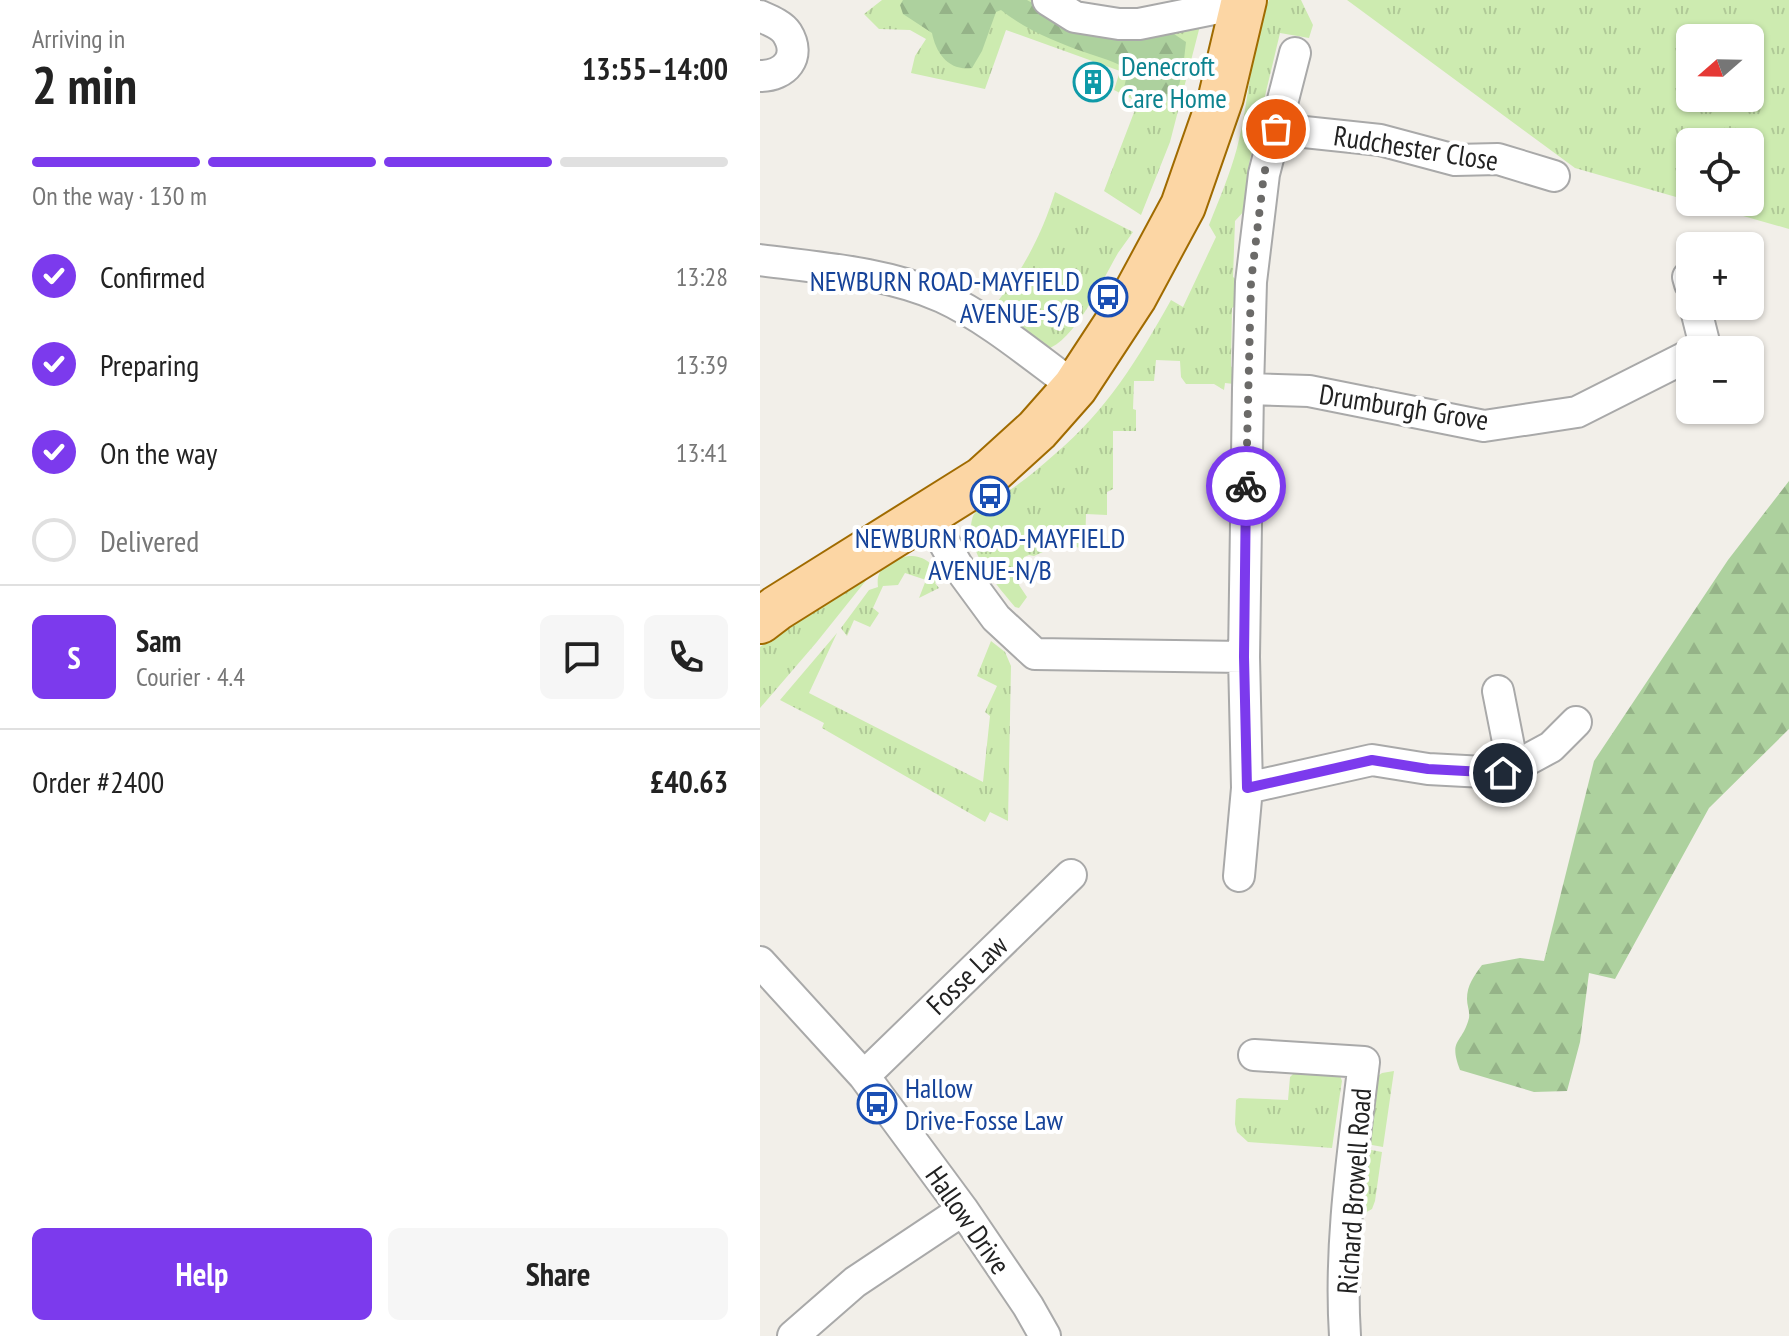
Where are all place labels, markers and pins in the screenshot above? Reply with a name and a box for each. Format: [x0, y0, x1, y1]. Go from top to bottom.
place label: Denecroft Care Home [1121, 47, 1227, 116]
building icon: Denecroft Care Home [1072, 61, 1114, 103]
pin [1242, 95, 1310, 163]
place label: NEWBURN ROAD-MAYFIELD AVENUE-S/B [810, 262, 1080, 331]
bus stop icon: NEWBURN ROAD-MAYFIELD AVENUE-S/B [1087, 276, 1129, 318]
bus stop icon: NEWBURN ROAD-MAYFIELD AVENUE-N/B [969, 475, 1011, 517]
place label: NEWBURN ROAD-MAYFIELD AVENUE-N/B [855, 519, 1125, 588]
pin [1469, 739, 1537, 807]
place label: Hallow Drive-Fosse Law [905, 1069, 1064, 1138]
bus stop icon: Hallow Drive-Fosse Law [856, 1083, 898, 1125]

